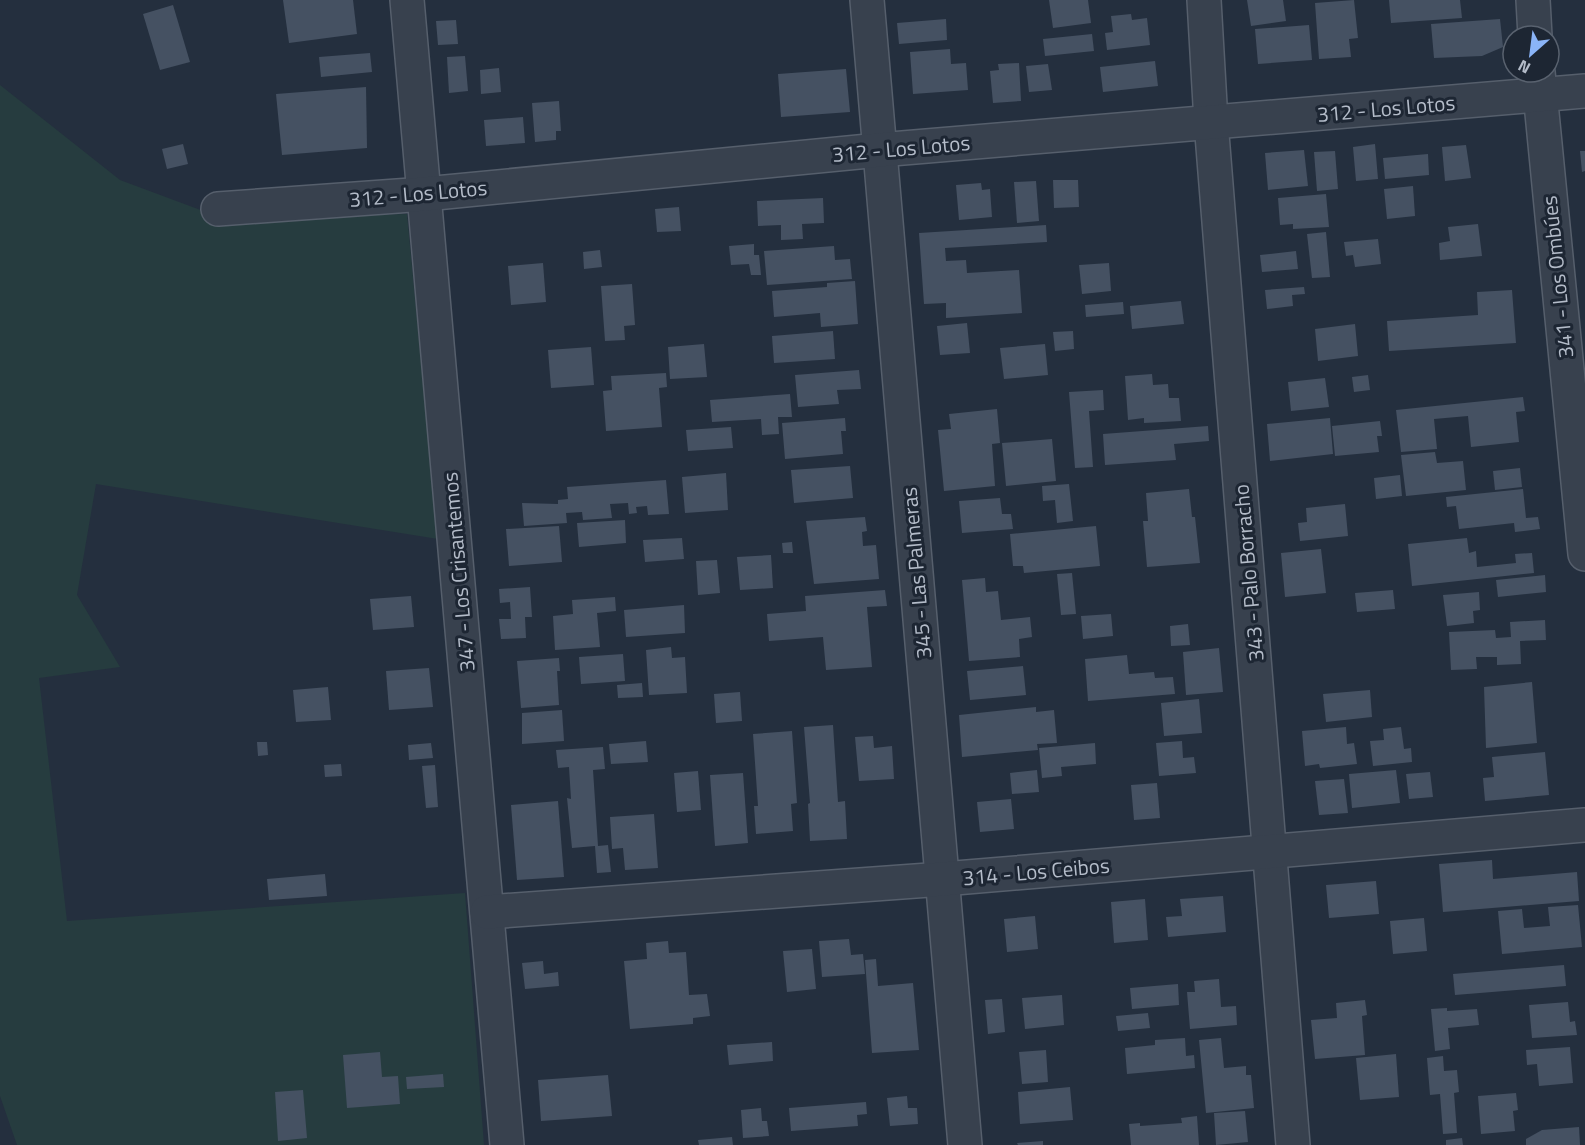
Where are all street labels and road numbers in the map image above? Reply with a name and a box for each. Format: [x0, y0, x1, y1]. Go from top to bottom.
street label: 312 - Los Lotos [1316, 86, 1456, 130]
street label: 312 - Los Lotos [831, 126, 971, 170]
street label: 312 - Los Lotos [348, 171, 488, 215]
street label: 341 - Los Ombúes [1533, 194, 1581, 360]
street label: 347 - Los Crisantemos [433, 471, 483, 673]
street label: 343 - Palo Borracho [1224, 483, 1272, 663]
street label: 345 - Las Palmeras [893, 486, 939, 660]
street label: 314 - Los Ceibos [961, 849, 1111, 893]

